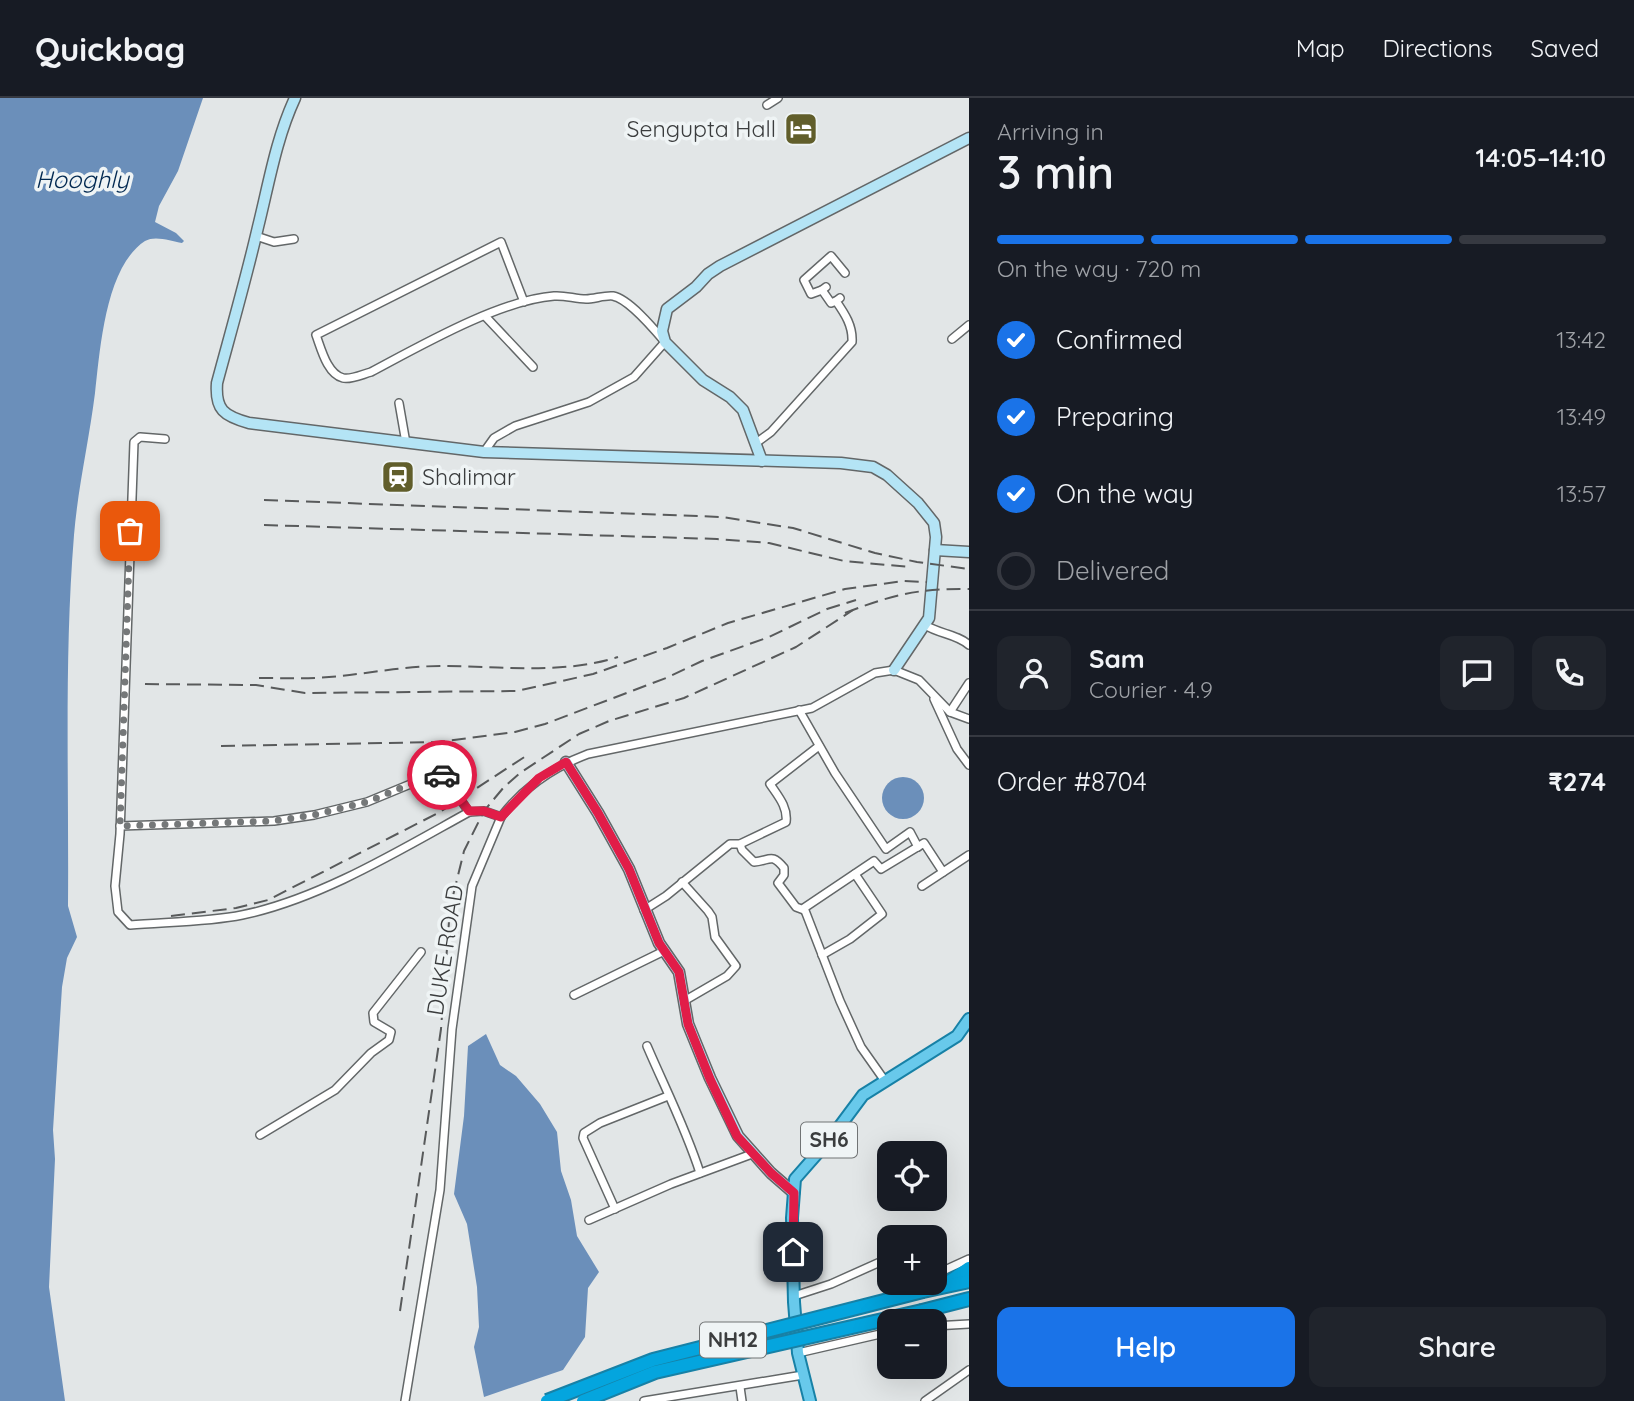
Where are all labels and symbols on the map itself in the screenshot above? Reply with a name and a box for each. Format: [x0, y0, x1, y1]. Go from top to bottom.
hotel icon: Sengupta Hall [782, 110, 820, 148]
place label: Sengupta Hall [627, 114, 776, 143]
water label: Hooghly [35, 164, 130, 194]
station icon: Shalimar [379, 458, 417, 496]
place label: Shalimar [422, 462, 516, 491]
pin [100, 501, 160, 561]
courier [407, 740, 477, 810]
street label: DUKE ROAD [420, 883, 469, 1017]
road number: SH6 [801, 1122, 857, 1158]
pin [763, 1222, 823, 1282]
road number: NH12 [700, 1322, 766, 1358]

